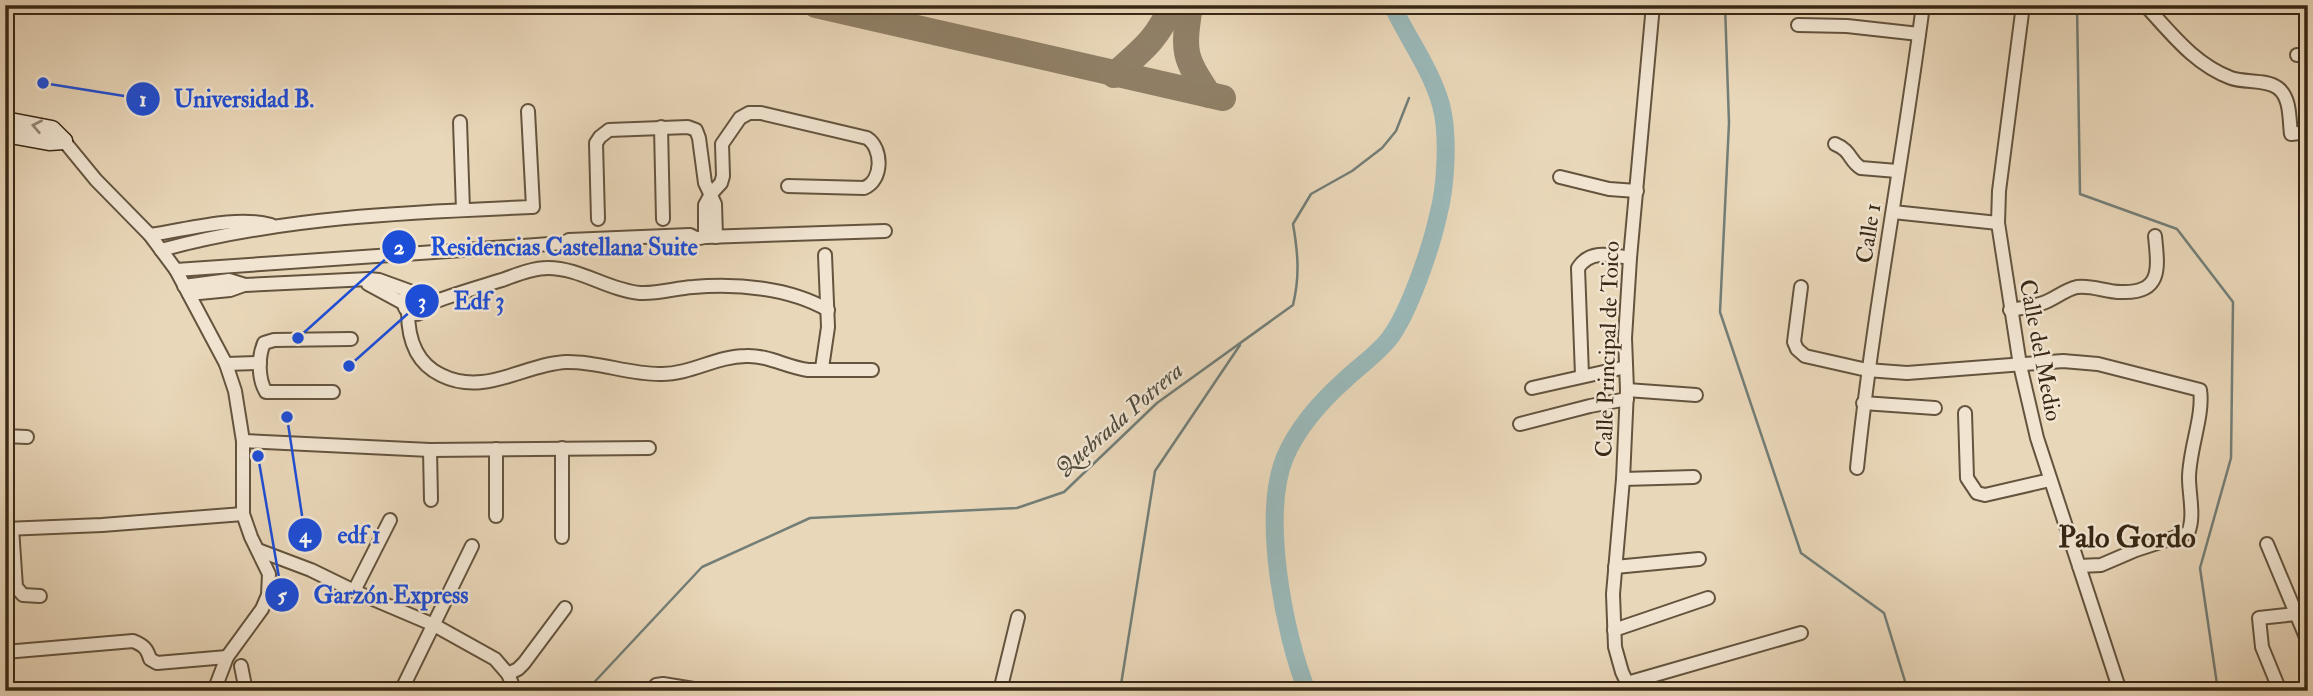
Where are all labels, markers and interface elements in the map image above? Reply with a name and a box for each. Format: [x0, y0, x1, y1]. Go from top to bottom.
callout: Universidad B. [125, 76, 329, 121]
text: Universidad B. [174, 84, 315, 115]
text: 1 [139, 86, 147, 113]
one-way arrow [31, 119, 43, 134]
street label: Calle 1 [1849, 201, 1888, 265]
callout: Residencias Castellana Suite [381, 225, 712, 270]
text: Residencias Castellana Suite [430, 232, 698, 263]
text: 2 [394, 234, 405, 261]
street label: Calle Principal de Toico [1589, 240, 1627, 458]
street label: Calle del Medio [2013, 277, 2068, 423]
callout: Edf 3 [405, 279, 519, 324]
text: Edf 3 [453, 286, 505, 317]
text: 3 [418, 288, 426, 315]
water label: Quebrada Potrera [1049, 355, 1190, 483]
callout: edf 1 [288, 512, 394, 557]
district label: Palo Gordo [2058, 519, 2196, 556]
text: edf 1 [337, 520, 381, 551]
text: 4 [298, 522, 312, 549]
callout: Garzón Express [265, 572, 483, 617]
text: Garzón Express [314, 580, 468, 611]
text: 5 [277, 582, 287, 609]

